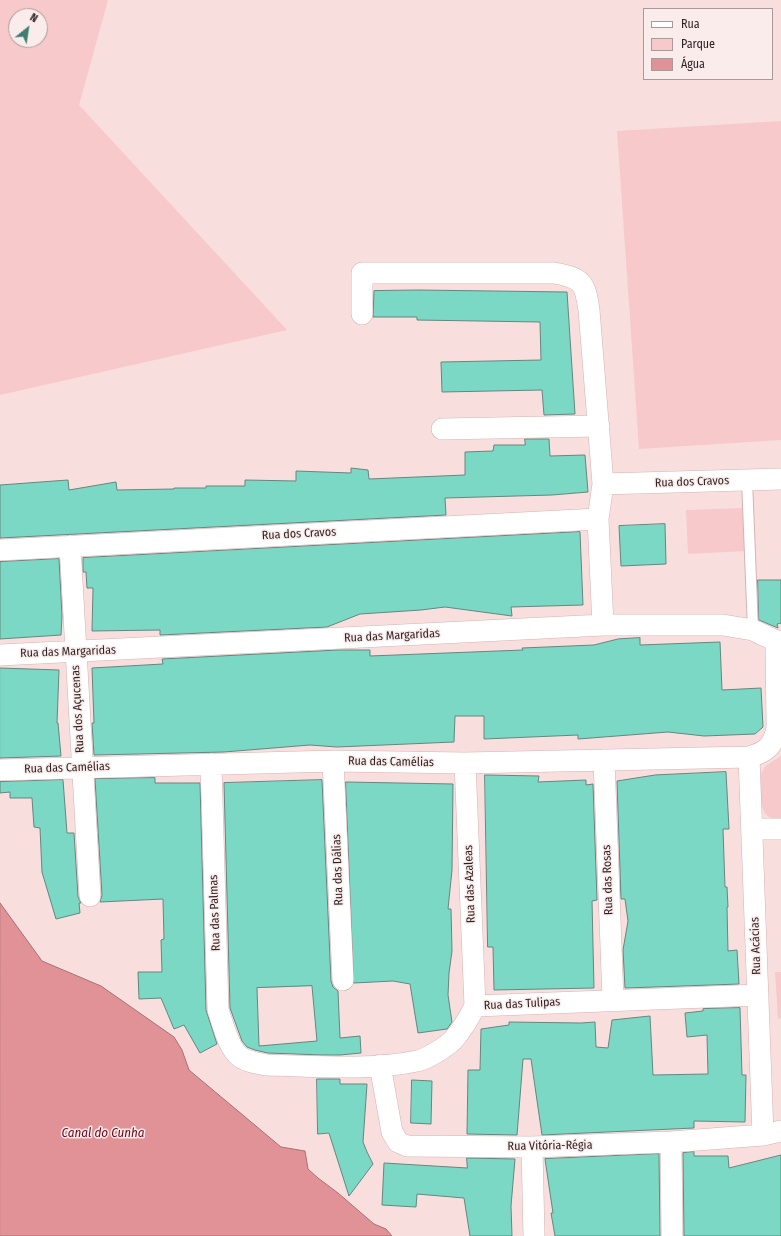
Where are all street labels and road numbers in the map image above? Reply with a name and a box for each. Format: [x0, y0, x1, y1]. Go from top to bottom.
street label: Rua dos Cravos [655, 474, 729, 490]
street label: Rua dos Cravos [261, 525, 337, 543]
street label: Rua das Margaridas [344, 626, 440, 646]
street label: Rua das Margaridas [20, 643, 116, 661]
street label: Rua dos Açucenas [69, 665, 87, 753]
street label: Rua das Camélias [348, 754, 434, 770]
street label: Rua das Camélias [24, 759, 110, 777]
street label: Rua das Dálias [330, 834, 346, 906]
street label: Rua das Azaleas [461, 845, 479, 923]
street label: Rua das Rosas [600, 845, 616, 915]
street label: Rua das Palmas [206, 875, 224, 951]
street label: Rua Acácias [748, 917, 764, 975]
street label: Rua das Tulipas [483, 995, 561, 1013]
street label: Rua Vitória-Régia [507, 1138, 593, 1154]

